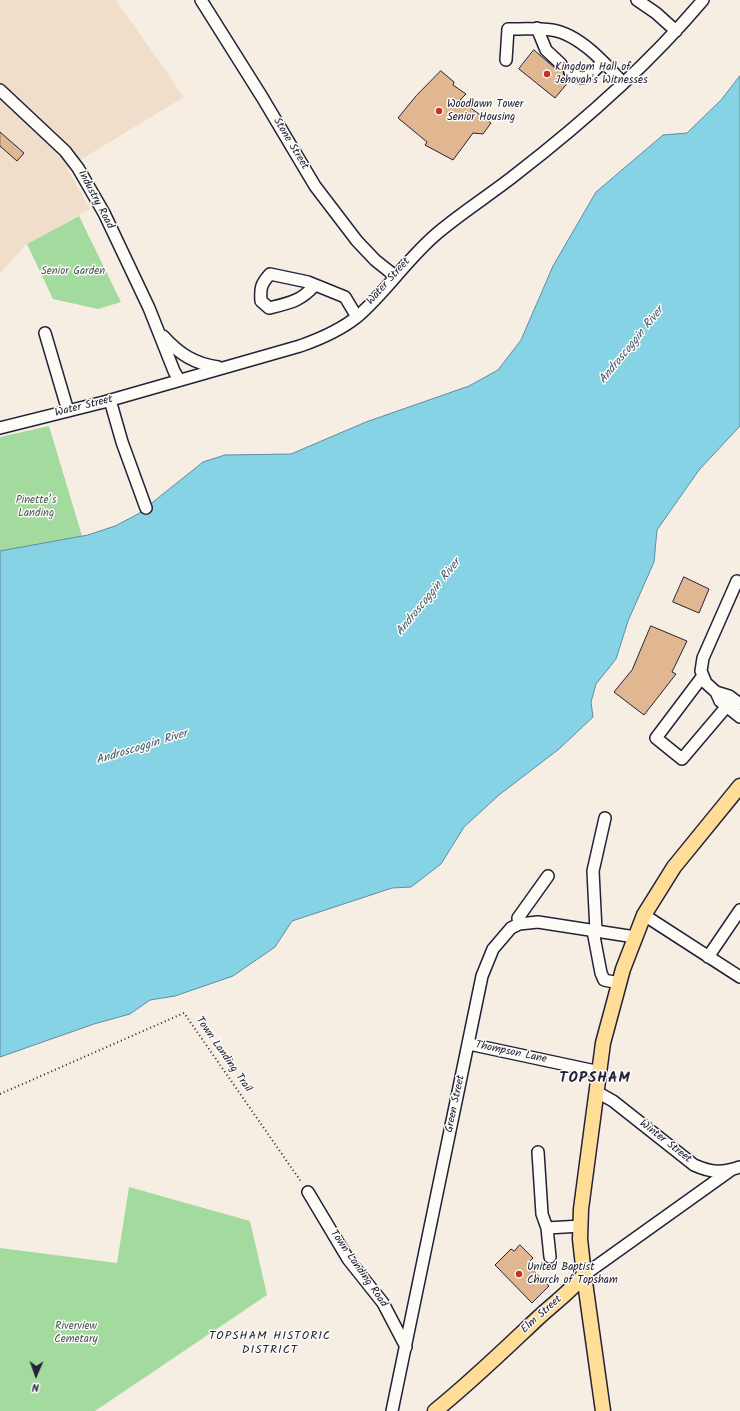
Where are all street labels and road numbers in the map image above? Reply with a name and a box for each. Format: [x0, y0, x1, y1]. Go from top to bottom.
street label: Stone Street [269, 116, 311, 172]
street label: Industry Road [74, 169, 116, 231]
street label: Water Street [364, 256, 414, 308]
street label: Water Street [54, 393, 114, 421]
street label: Town Landing Trail [192, 1015, 254, 1095]
street label: Thompson Lane [474, 1039, 548, 1067]
street label: Green Street [443, 1074, 469, 1134]
street label: Winter Street [636, 1118, 694, 1166]
street label: Town Landing Road [326, 1228, 390, 1310]
street label: Elm Street [519, 1293, 565, 1337]

